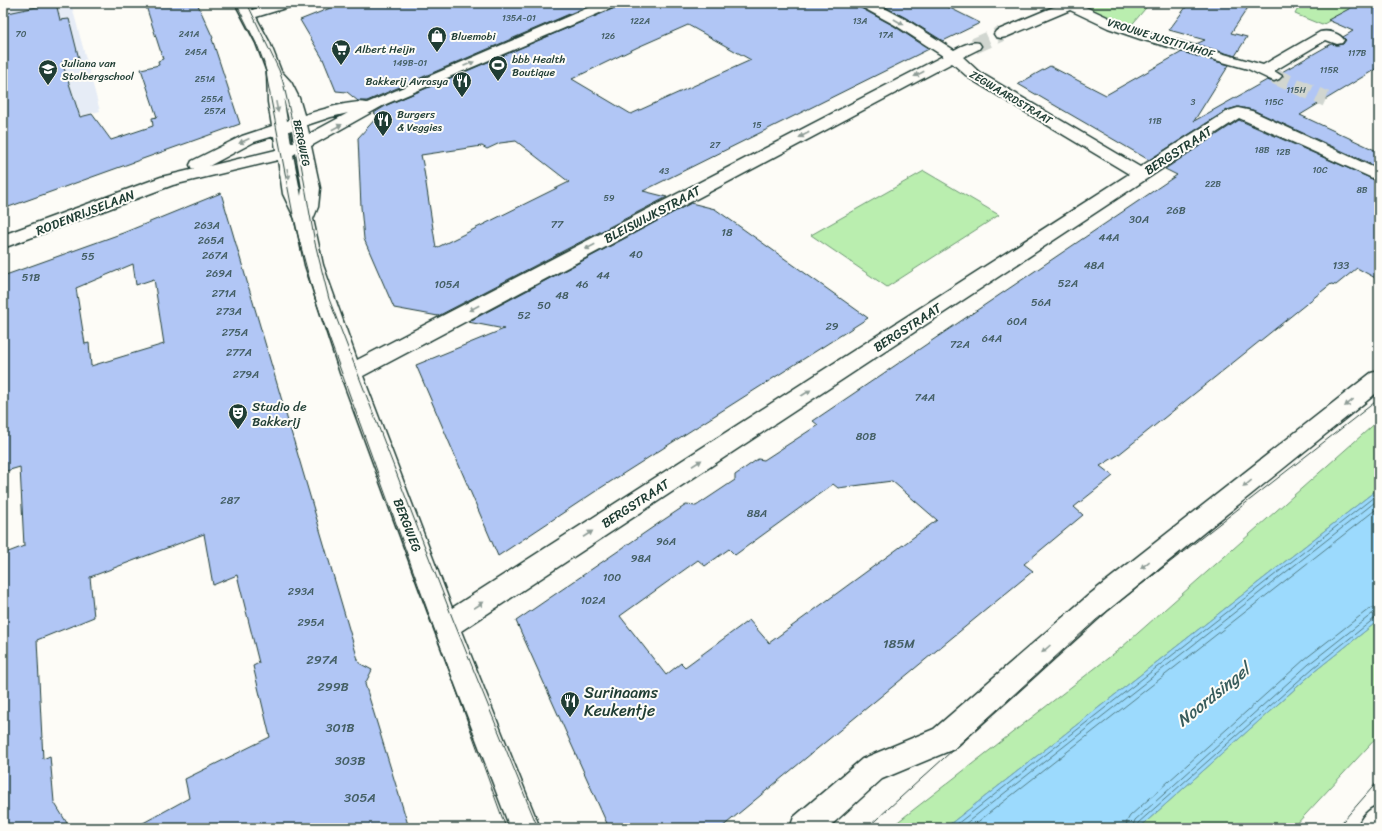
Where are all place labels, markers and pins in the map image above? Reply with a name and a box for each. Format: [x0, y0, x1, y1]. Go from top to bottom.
shop icon: Bluemobi [426, 25, 448, 53]
place label: Bluemobi [451, 27, 496, 46]
supermarket icon: Albert Heijn [330, 38, 352, 66]
place label: Albert Heijn [354, 40, 415, 59]
place label: bbb Health Boutique [512, 50, 566, 82]
place label: Juliana van Stolbergschool [61, 54, 135, 86]
sports icon: bbb Health Boutique [487, 54, 509, 82]
school or university icon: Juliana van Stolbergschool [37, 58, 59, 86]
restaurant icon: Bakkerij Avrasya [451, 70, 473, 98]
place label: Bakkerij Avrasya [366, 72, 448, 91]
place label: Burgers & Veggies [397, 105, 443, 137]
restaurant icon: Burgers & Veggies [372, 109, 394, 137]
place label: Studio de Bakkerij [252, 395, 307, 433]
theatre icon: Studio de Bakkerij [227, 402, 249, 430]
place label: Surinaams Keukentje [584, 678, 659, 725]
restaurant icon: Surinaams Keukentje [559, 690, 581, 718]

